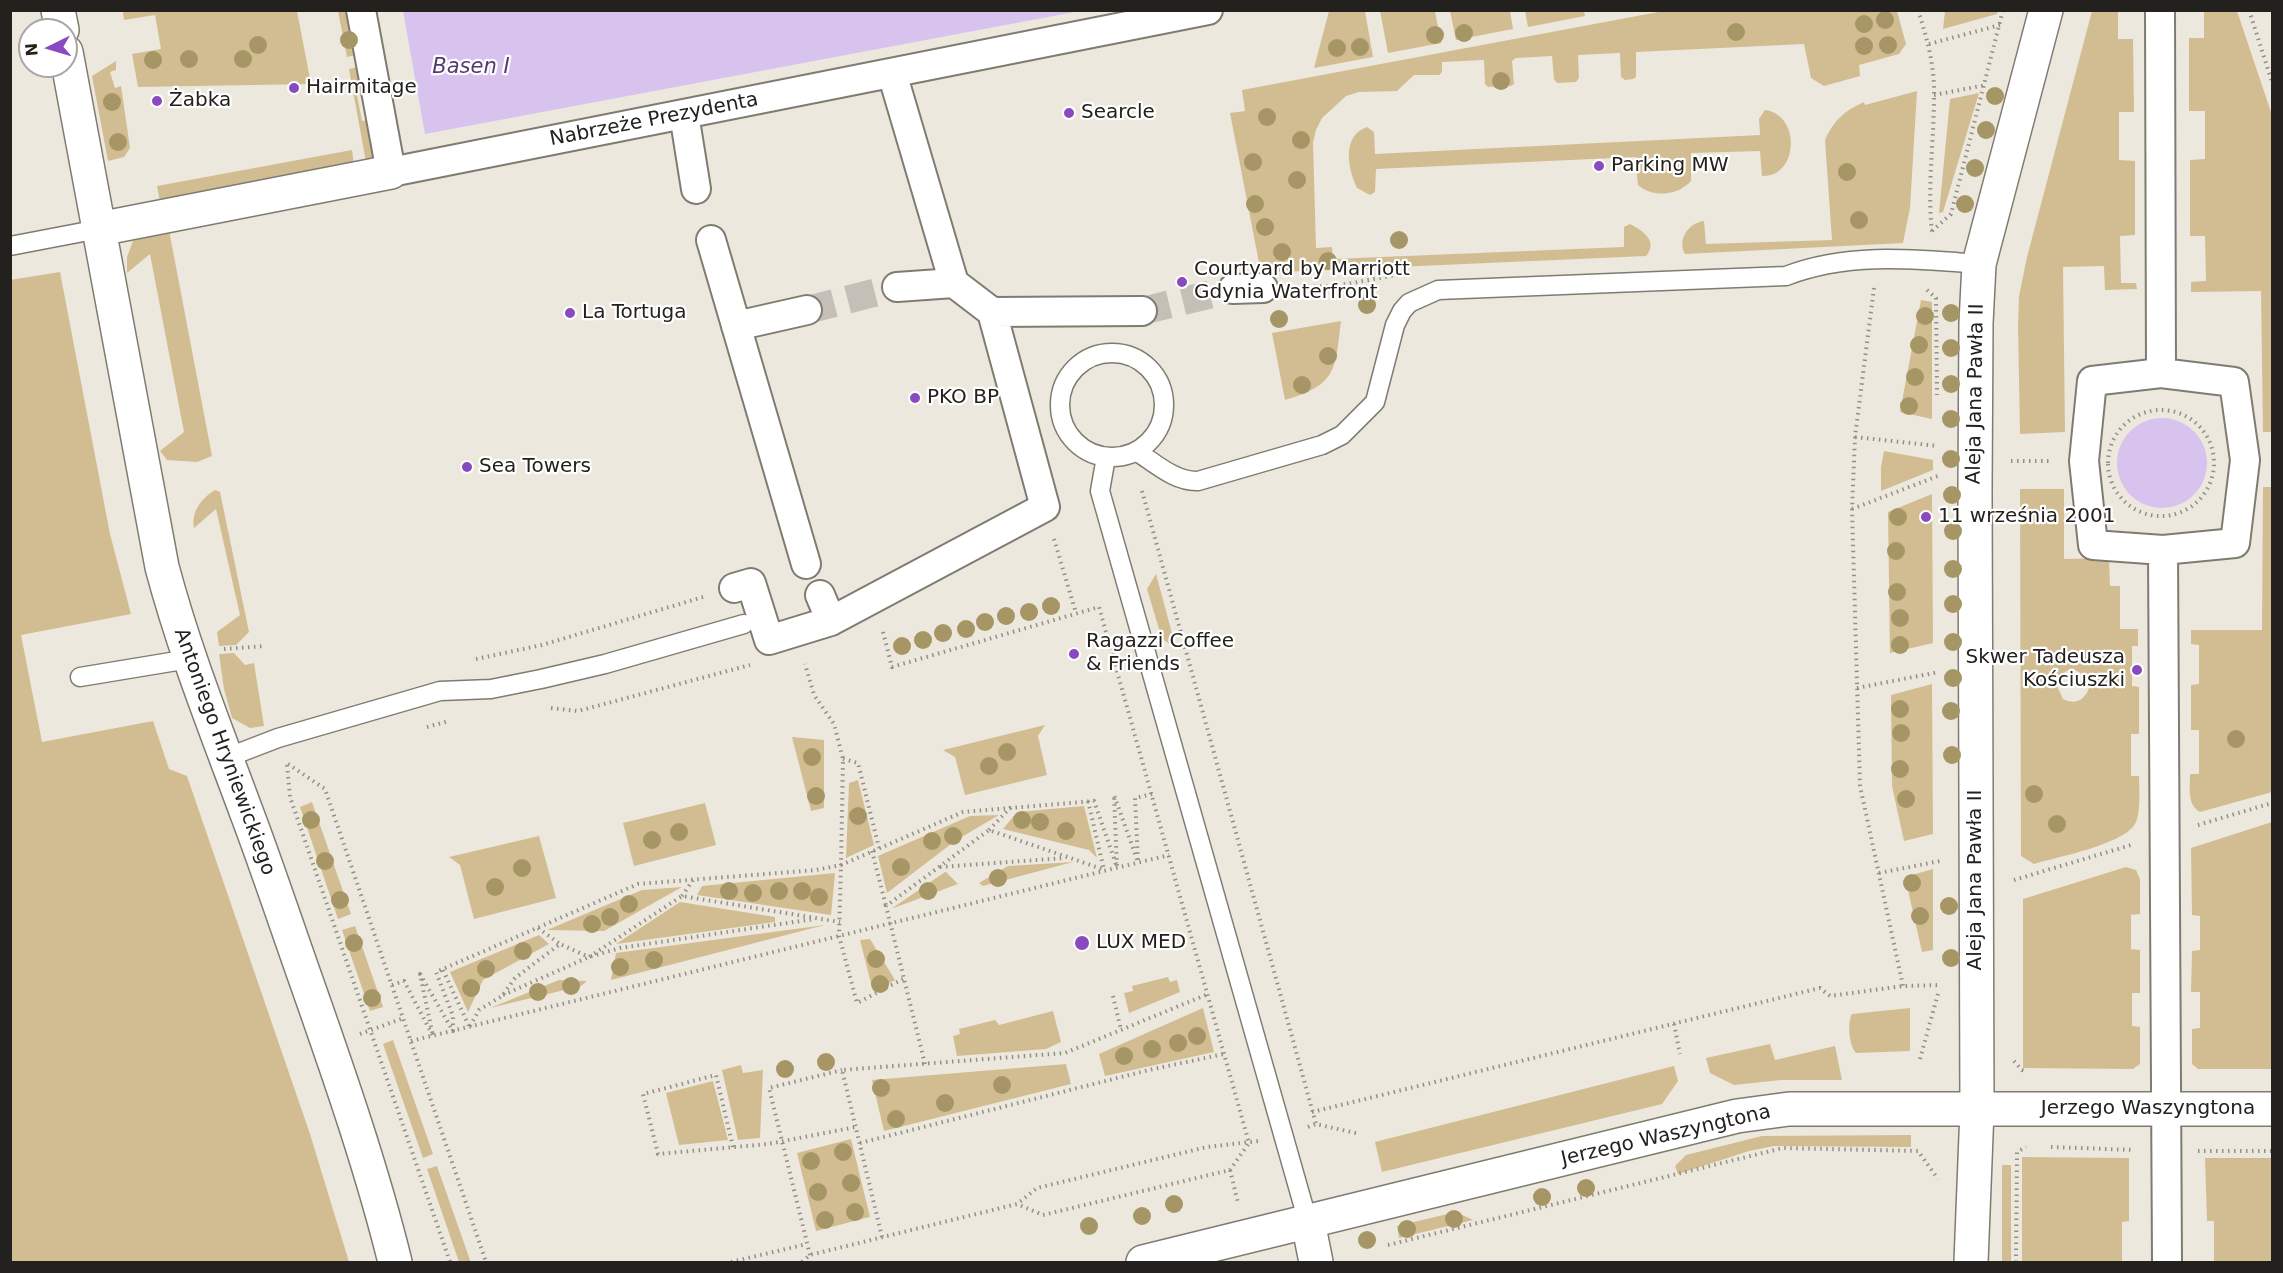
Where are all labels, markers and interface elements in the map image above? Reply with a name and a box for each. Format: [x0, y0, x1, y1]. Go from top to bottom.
north arrow [18, 18, 78, 78]
text: N [22, 42, 42, 57]
water label: Basen I [432, 55, 510, 81]
place label: Hairmitage [306, 76, 417, 100]
marker: Hairmitage [287, 81, 301, 95]
street label: Nabrzeże Prezydenta [548, 88, 760, 152]
place label: Żabka [169, 89, 231, 113]
marker: Żabka [150, 94, 164, 108]
place label: Searcle [1081, 101, 1155, 125]
marker: Searcle [1062, 106, 1076, 120]
place label: Parking MW [1611, 154, 1729, 178]
marker: Parking MW [1592, 159, 1606, 173]
place label: Courtyard by Marriott Gdynia Waterfront [1194, 258, 1410, 305]
marker: Courtyard by Marriott Gdynia Waterfront [1175, 275, 1189, 289]
place label: La Tortuga [582, 301, 687, 325]
street label: Aleja Jana Pawła II [1962, 303, 1990, 485]
marker: La Tortuga [563, 306, 577, 320]
place label: PKO BP [927, 386, 999, 410]
marker: PKO BP [908, 391, 922, 405]
place label: Sea Towers [479, 455, 591, 479]
marker: Sea Towers [460, 460, 474, 474]
place label: 11 września 2001 [1938, 505, 2115, 529]
marker: 11 września 2001 [1919, 510, 1933, 524]
street label: Antoniego Hryniewickiego [168, 625, 280, 879]
place label: Ragazzi Coffee & Friends [1086, 630, 1234, 677]
place label: Skwer Tadeusza Kościuszki [1965, 646, 2125, 693]
marker: Ragazzi Coffee & Friends [1067, 647, 1081, 661]
marker: Skwer Tadeusza Kościuszki [2130, 663, 2144, 677]
street label: Aleja Jana Pawła II [1964, 789, 1988, 971]
place label: LUX MED [1096, 931, 1186, 955]
marker: LUX MED [1073, 934, 1091, 952]
street label: Jerzego Waszyngtona [2041, 1097, 2255, 1121]
street label: Jerzego Waszyngtona [1559, 1100, 1773, 1172]

